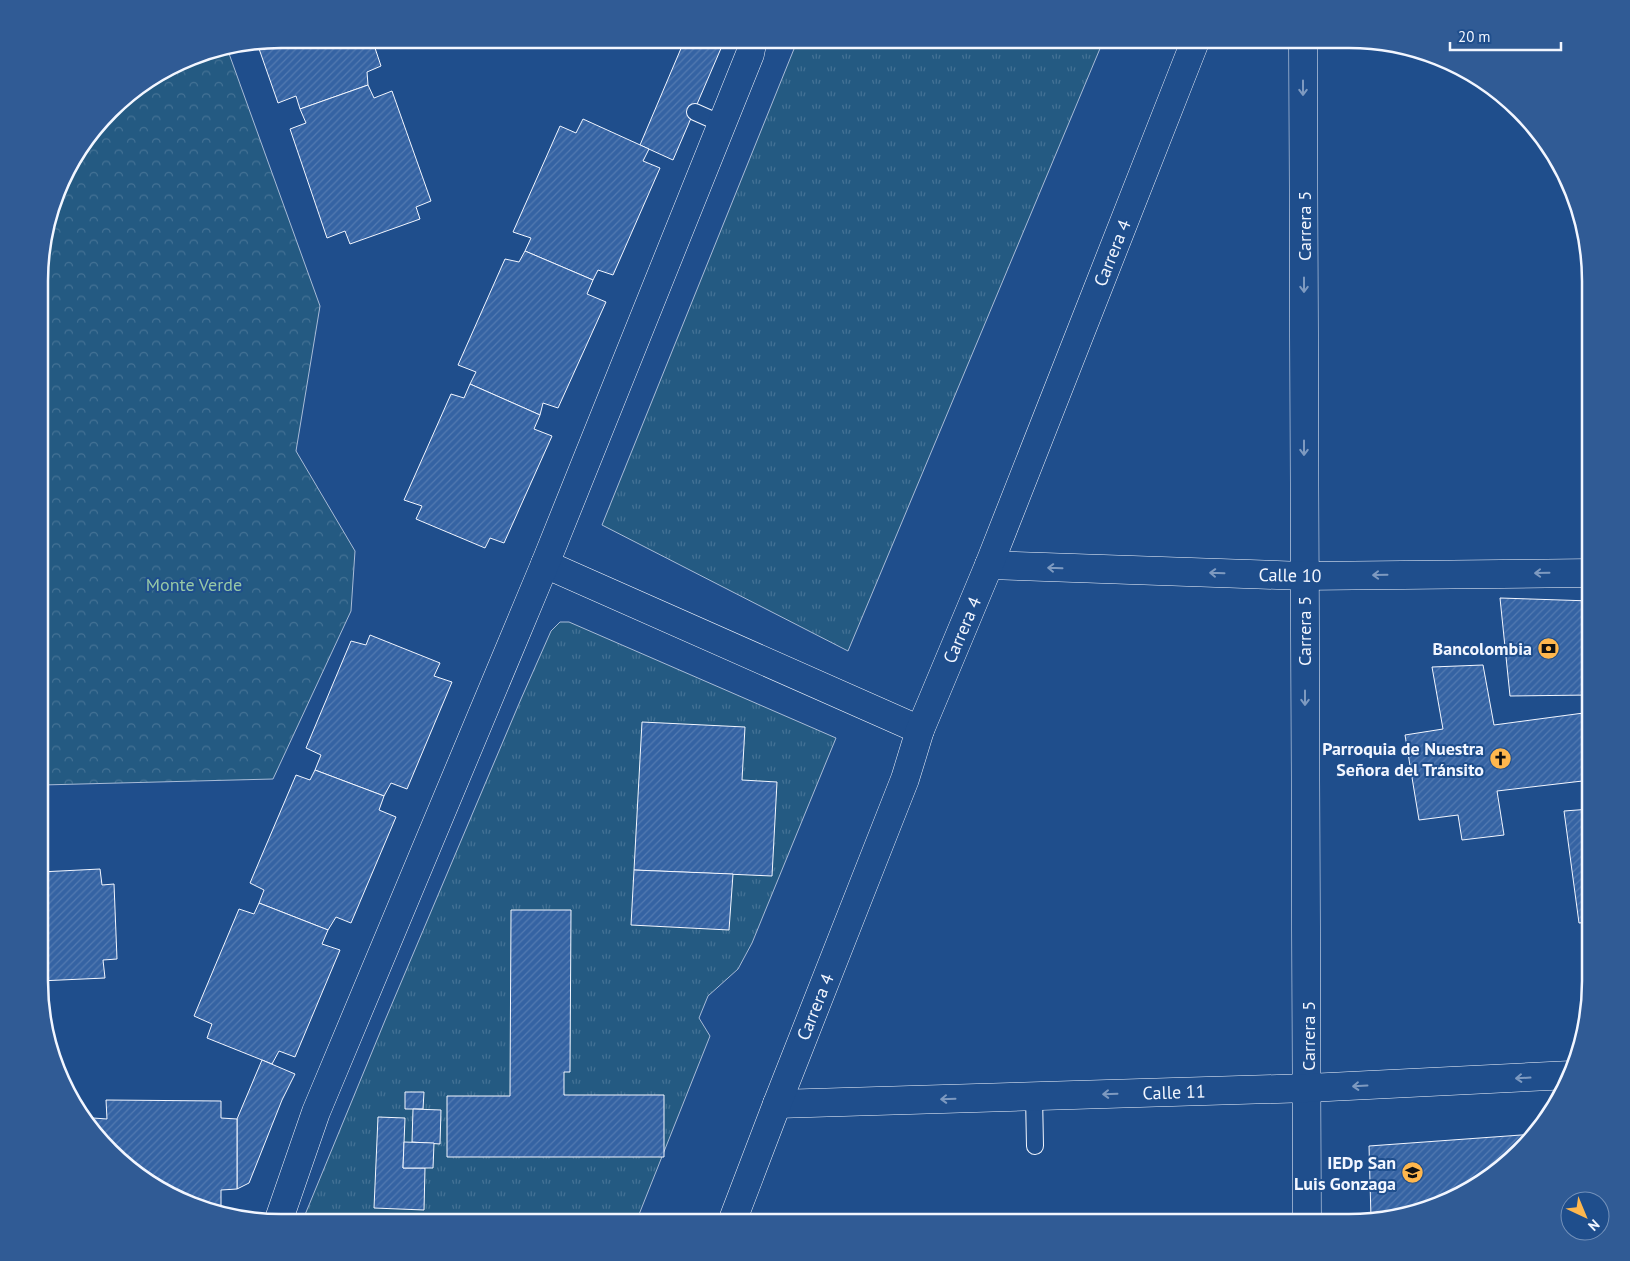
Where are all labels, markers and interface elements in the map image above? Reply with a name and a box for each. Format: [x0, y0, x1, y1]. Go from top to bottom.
scale bar [1450, 20, 1561, 52]
text: 20 m [1458, 27, 1491, 46]
one-way arrow [1298, 80, 1308, 96]
street label: Carrera 5 [1293, 191, 1316, 261]
street label: Carrera 4 [1088, 216, 1136, 290]
one-way arrow [1299, 277, 1309, 293]
one-way arrow [1299, 440, 1309, 456]
one-way arrow [1047, 563, 1063, 572]
street label: Calle 10 [1258, 563, 1322, 587]
one-way arrow [1210, 568, 1226, 578]
one-way arrow [1535, 568, 1551, 578]
one-way arrow [1372, 570, 1388, 580]
park label: Monte Verde [146, 573, 242, 596]
street label: Carrera 4 [938, 593, 986, 667]
street label: Carrera 5 [1293, 596, 1316, 666]
bank icon: Bancolombia [1536, 636, 1560, 660]
place label: Bancolombia [1433, 637, 1532, 660]
one-way arrow [1300, 690, 1310, 706]
place label: Parroquia de Nuestra Señora del Tránsito [1322, 737, 1484, 781]
church icon: Parroquia de Nuestra Señora del Tránsito [1488, 746, 1512, 770]
street label: Carrera 4 [791, 970, 839, 1044]
street label: Carrera 5 [1297, 1001, 1320, 1071]
one-way arrow [1515, 1073, 1531, 1082]
street label: Calle 11 [1142, 1079, 1206, 1105]
one-way arrow [1353, 1081, 1369, 1090]
one-way arrow [1103, 1089, 1119, 1099]
one-way arrow [940, 1094, 956, 1104]
place label: IEDp San Luis Gonzaga [1294, 1151, 1396, 1195]
school or university icon: IEDp San Luis Gonzaga [1400, 1160, 1424, 1184]
north arrow [1560, 1191, 1610, 1241]
text: N [1584, 1216, 1604, 1235]

